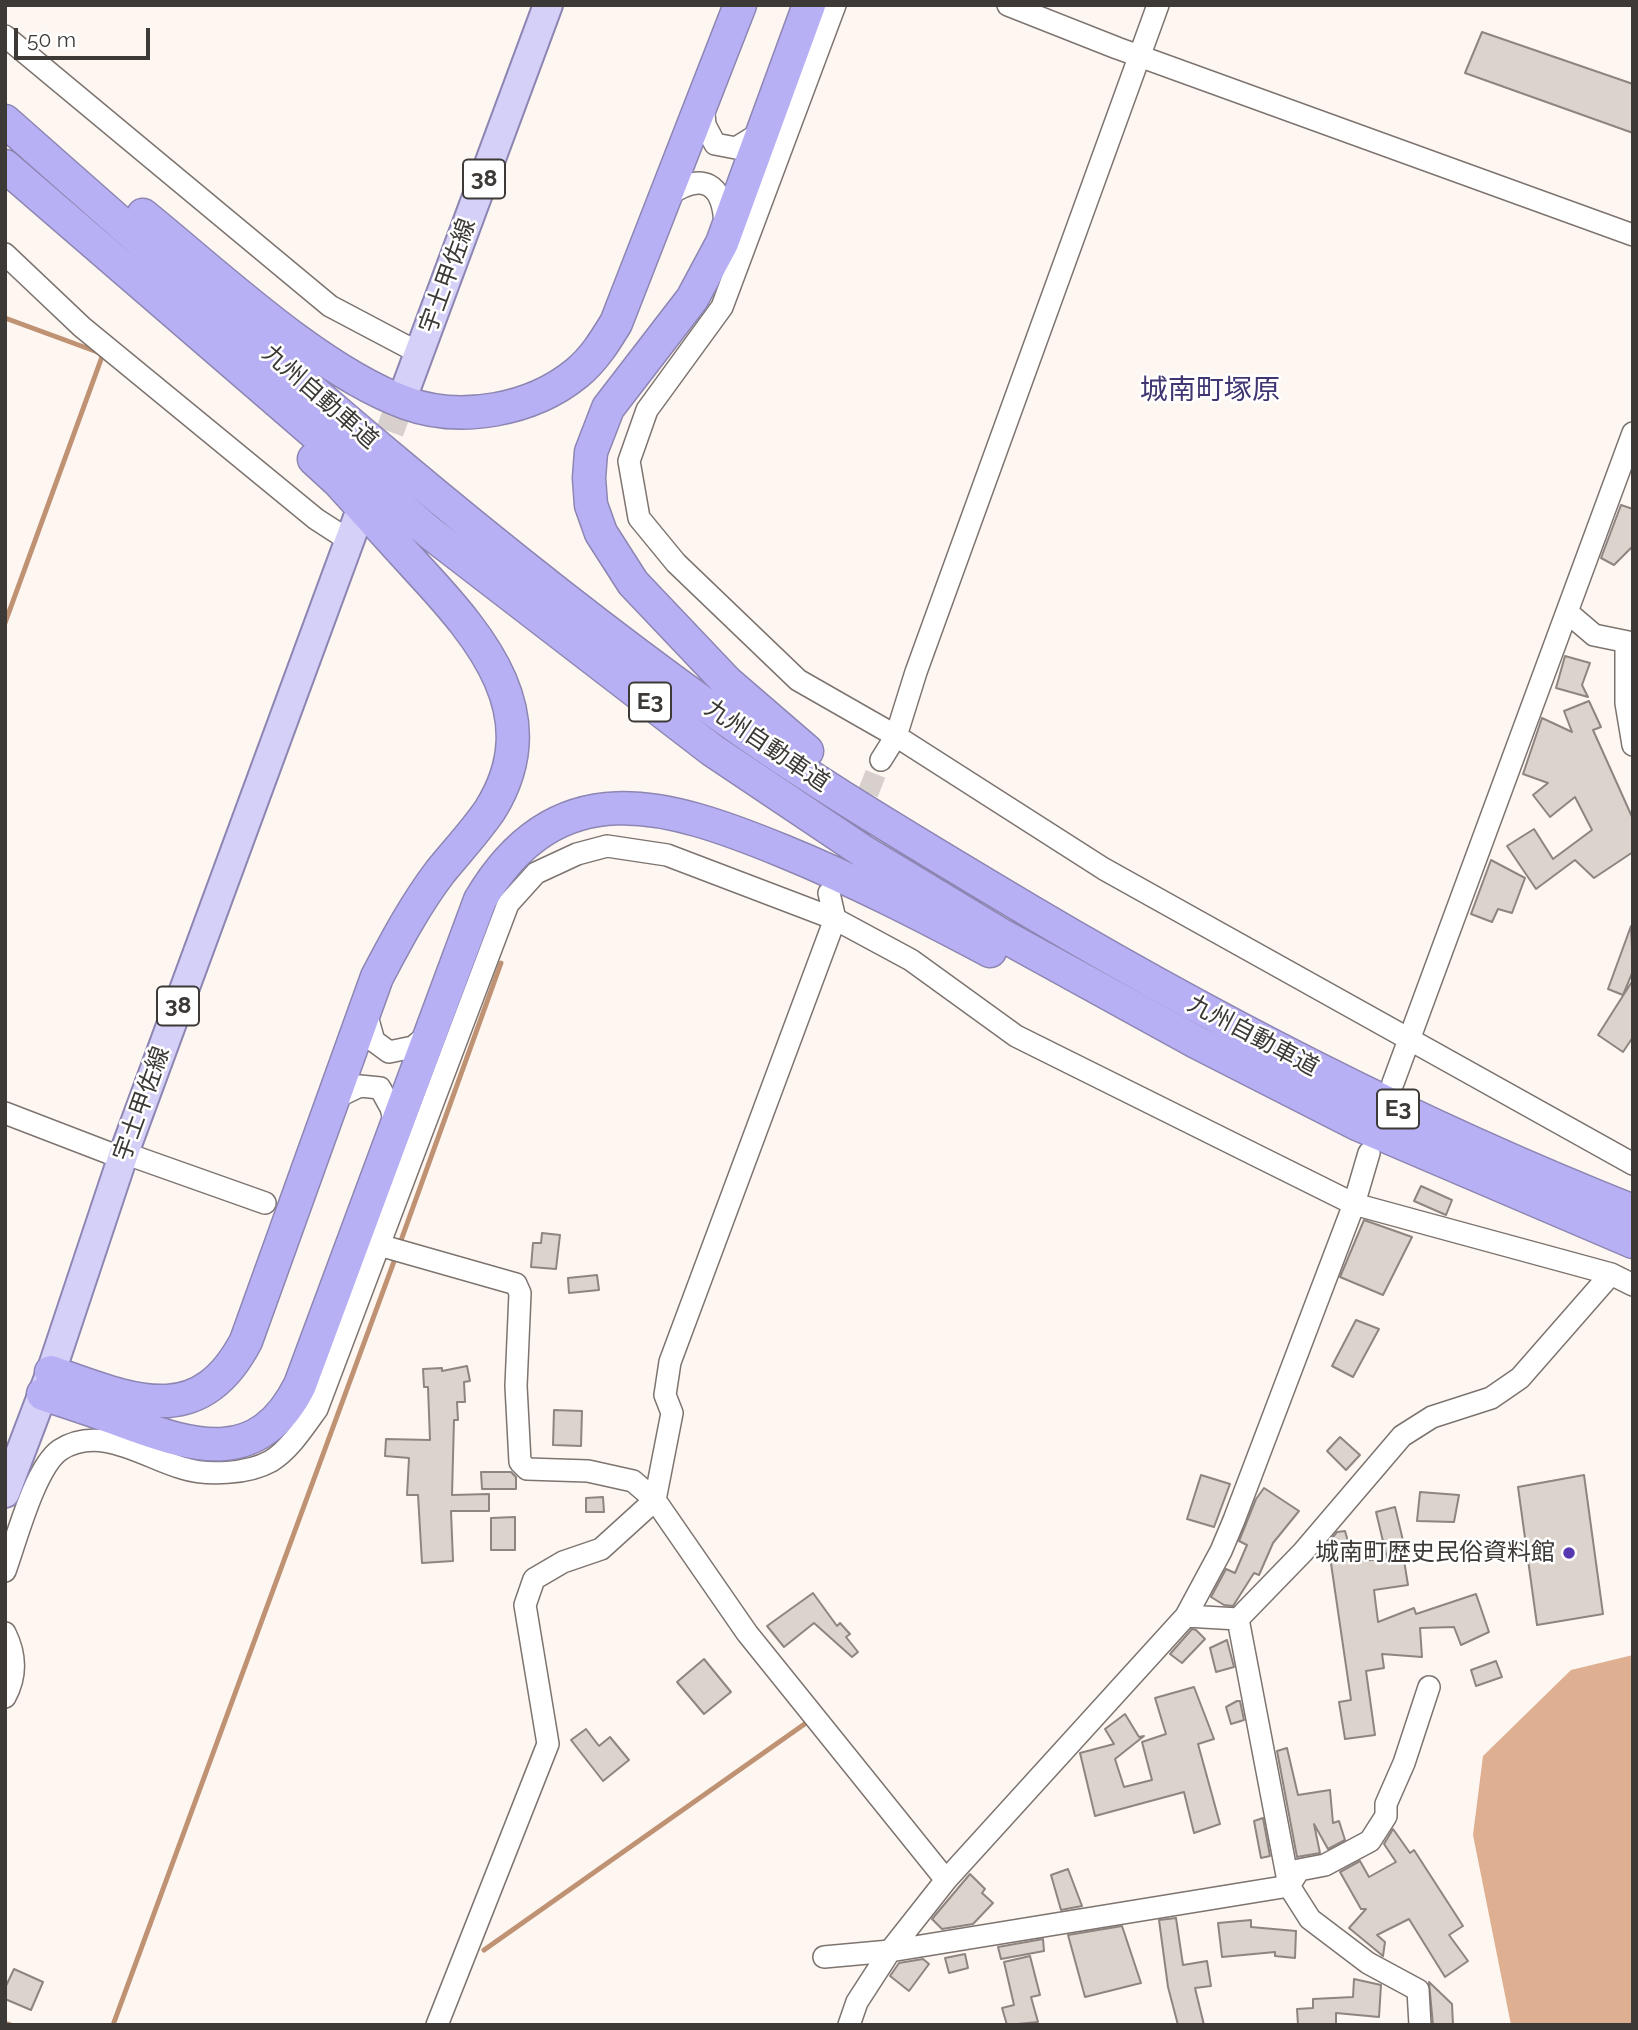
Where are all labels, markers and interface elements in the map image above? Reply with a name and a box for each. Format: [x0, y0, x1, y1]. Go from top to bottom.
scale bar [18, 14, 154, 58]
text: 50 m [27, 27, 76, 52]
road number: 38 [463, 160, 505, 198]
street label: 宇土甲佐線 [414, 215, 482, 337]
street label: 九州自動車道 [256, 339, 384, 455]
district label: 城南町塚原 [1140, 374, 1280, 408]
road number: E3 [629, 682, 671, 722]
street label: 九州自動車道 [699, 694, 835, 798]
road number: 38 [157, 987, 199, 1026]
street label: 九州自動車道 [1183, 989, 1323, 1083]
street label: 宇土甲佐線 [108, 1043, 176, 1165]
road number: E3 [1377, 1090, 1419, 1128]
place label: 城南町歴史民俗資料館 [1315, 1539, 1555, 1567]
marker: 城南町歴史民俗資料館 [1561, 1545, 1577, 1561]

